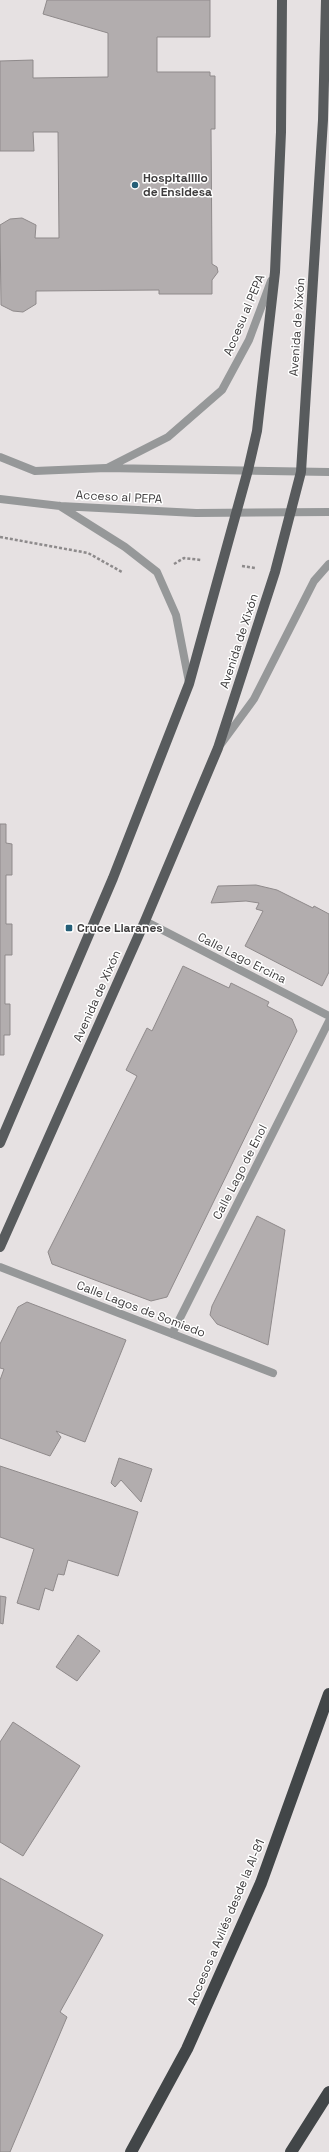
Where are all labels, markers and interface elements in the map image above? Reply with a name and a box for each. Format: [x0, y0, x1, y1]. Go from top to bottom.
place label: Hospitalillo de Ensidesa [143, 170, 212, 200]
marker: Hospitalillo de Ensidesa [130, 180, 140, 190]
street label: Accesu al PEPA [220, 272, 268, 358]
street label: Avenida de Xixón [286, 277, 308, 377]
street label: Acceso al PEPA [75, 487, 163, 507]
street label: Avenida de Xixón [216, 592, 262, 690]
place label: Cruce Llaranes [77, 920, 163, 936]
marker: Cruce Llaranes [64, 923, 74, 933]
street label: Calle Lago Ercina [195, 929, 289, 987]
street label: Avenida de Xixón [70, 948, 124, 1044]
street label: Calle Lago de Enol [209, 1122, 271, 1222]
street label: Calle Lagos de Somiedo [74, 1277, 208, 1341]
street label: Accesos a Avilés desde la AI-81 [184, 1837, 268, 2007]

